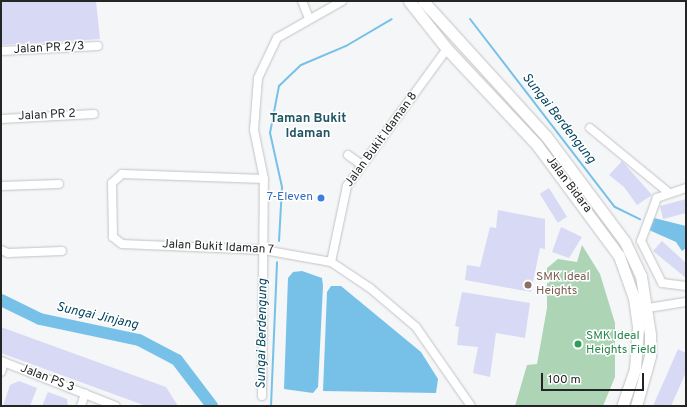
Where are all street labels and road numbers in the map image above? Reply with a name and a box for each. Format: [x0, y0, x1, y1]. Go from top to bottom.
street label: Jalan PR 2/3 [13, 40, 85, 58]
street label: Jalan Bukit Idaman 8 [343, 90, 421, 190]
street label: Jalan PR 2 [18, 107, 76, 125]
street label: Jalan Bidara [542, 154, 594, 216]
street label: Jalan Bukit Idaman 7 [161, 238, 275, 258]
street label: Jalan PS 3 [18, 362, 76, 396]

